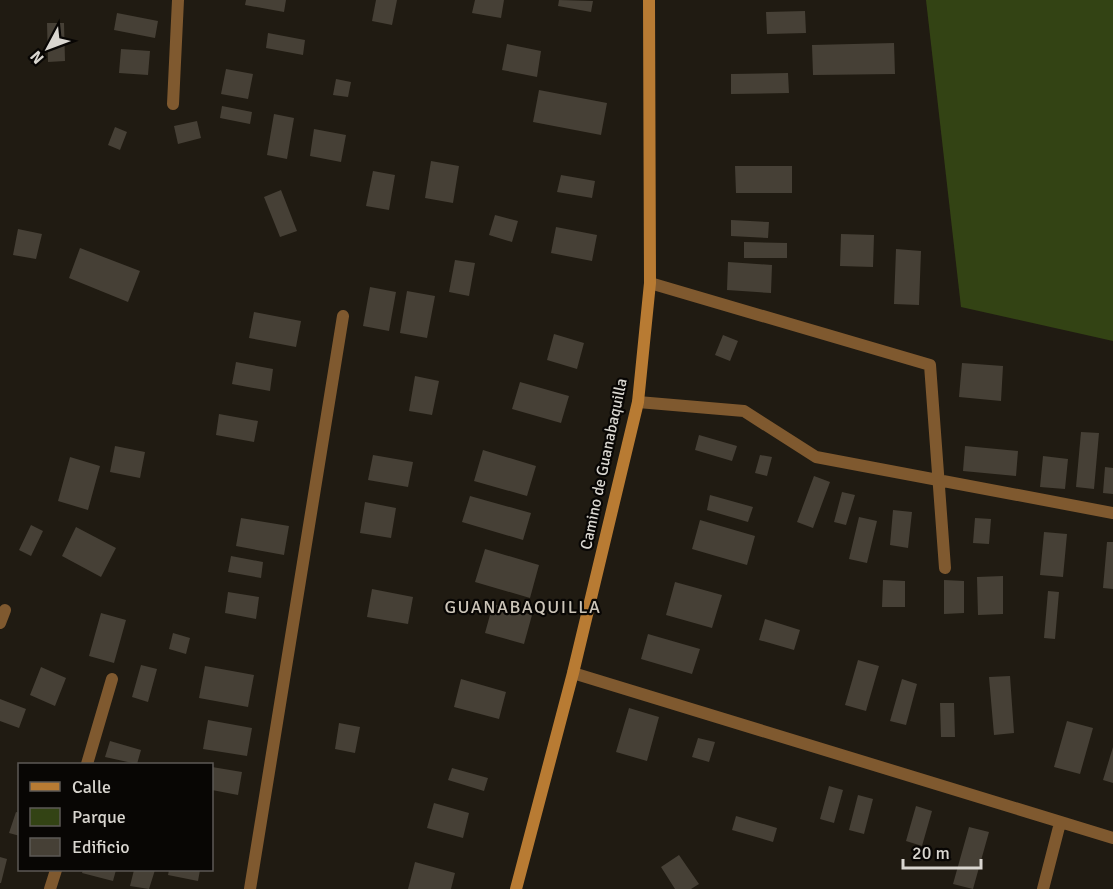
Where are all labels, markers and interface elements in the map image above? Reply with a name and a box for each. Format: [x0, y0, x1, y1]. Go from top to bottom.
north arrow [18, 18, 78, 78]
text: N [26, 46, 49, 68]
street label: Camino de Guanabaquilla [576, 376, 632, 552]
district label: GUANABAQUILLA [444, 596, 602, 618]
legend [18, 763, 213, 871]
text: Calle [72, 776, 111, 798]
text: Parque [72, 806, 126, 828]
scale bar [903, 832, 981, 870]
text: Edificio [72, 836, 130, 858]
text: 20 m [912, 842, 950, 864]

